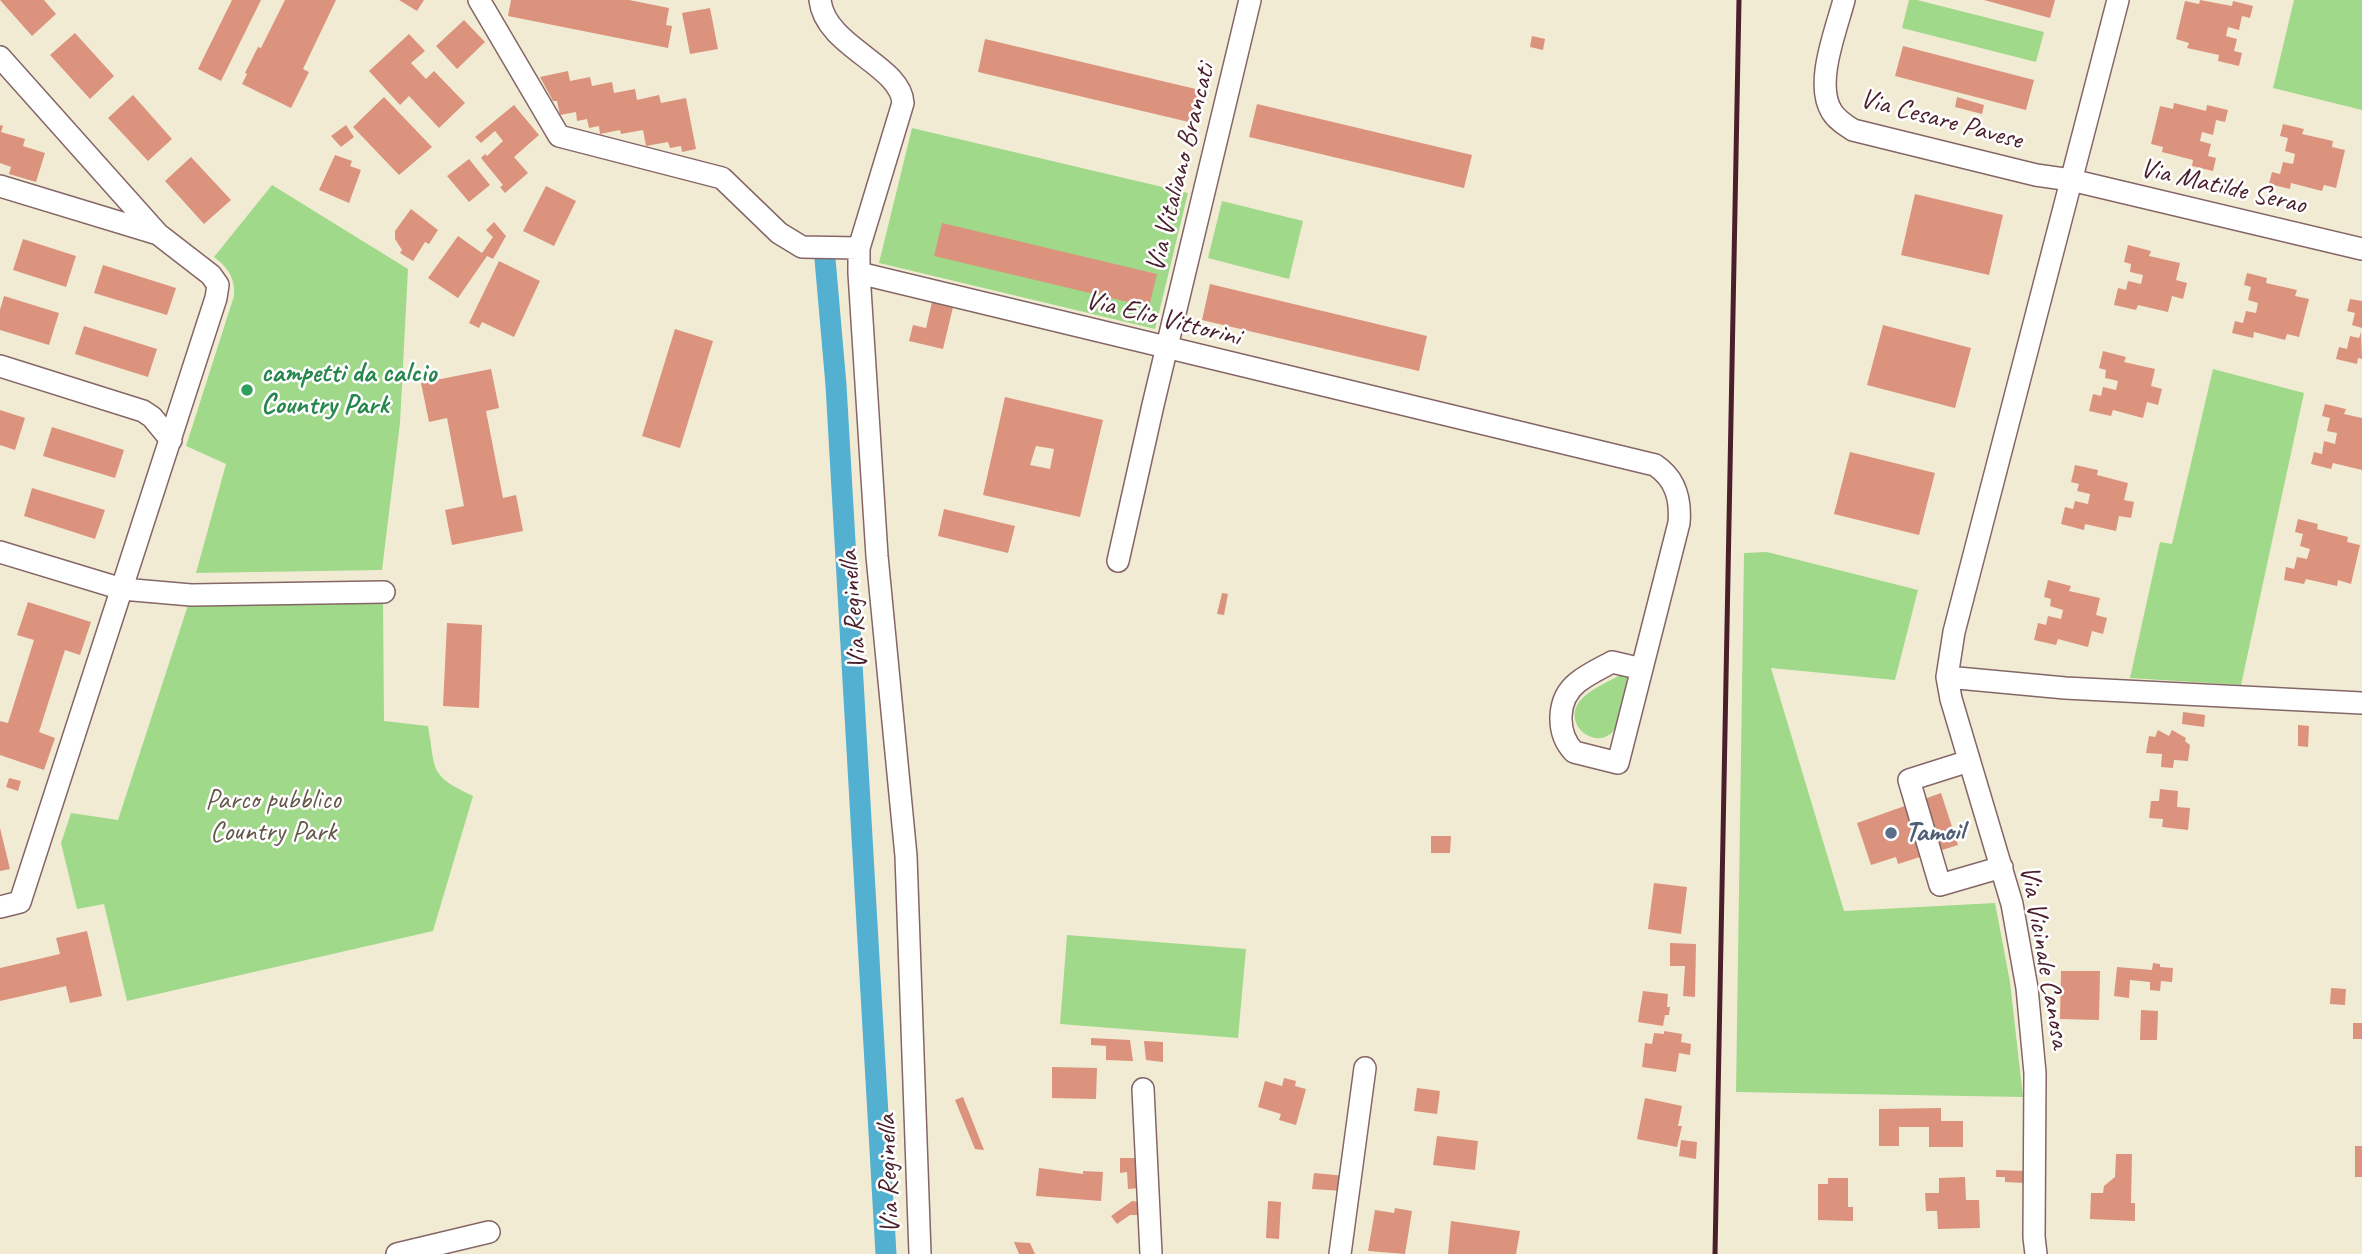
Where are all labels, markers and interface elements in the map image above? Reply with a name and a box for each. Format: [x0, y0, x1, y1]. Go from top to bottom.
street label: Via Vitaliano Brancati [1139, 60, 1223, 276]
street label: Via Cesare Pavese [1856, 82, 2026, 158]
street label: Via Matilde Serao [2137, 152, 2309, 222]
street label: Via Elio Vittorini [1082, 283, 1244, 355]
place label: campetti da calcio Country Park [261, 357, 436, 423]
marker: campetti da calcio Country Park [239, 382, 255, 398]
street label: Via Reginella [832, 549, 876, 671]
park label: Parco pubblico Country Park [205, 784, 341, 850]
place label: Tamoil [1905, 816, 1964, 850]
marker: Tamoil [1883, 825, 1899, 841]
street label: Via Vicinale Canosa [2011, 863, 2077, 1051]
street label: Via Reginella [870, 1114, 908, 1234]

